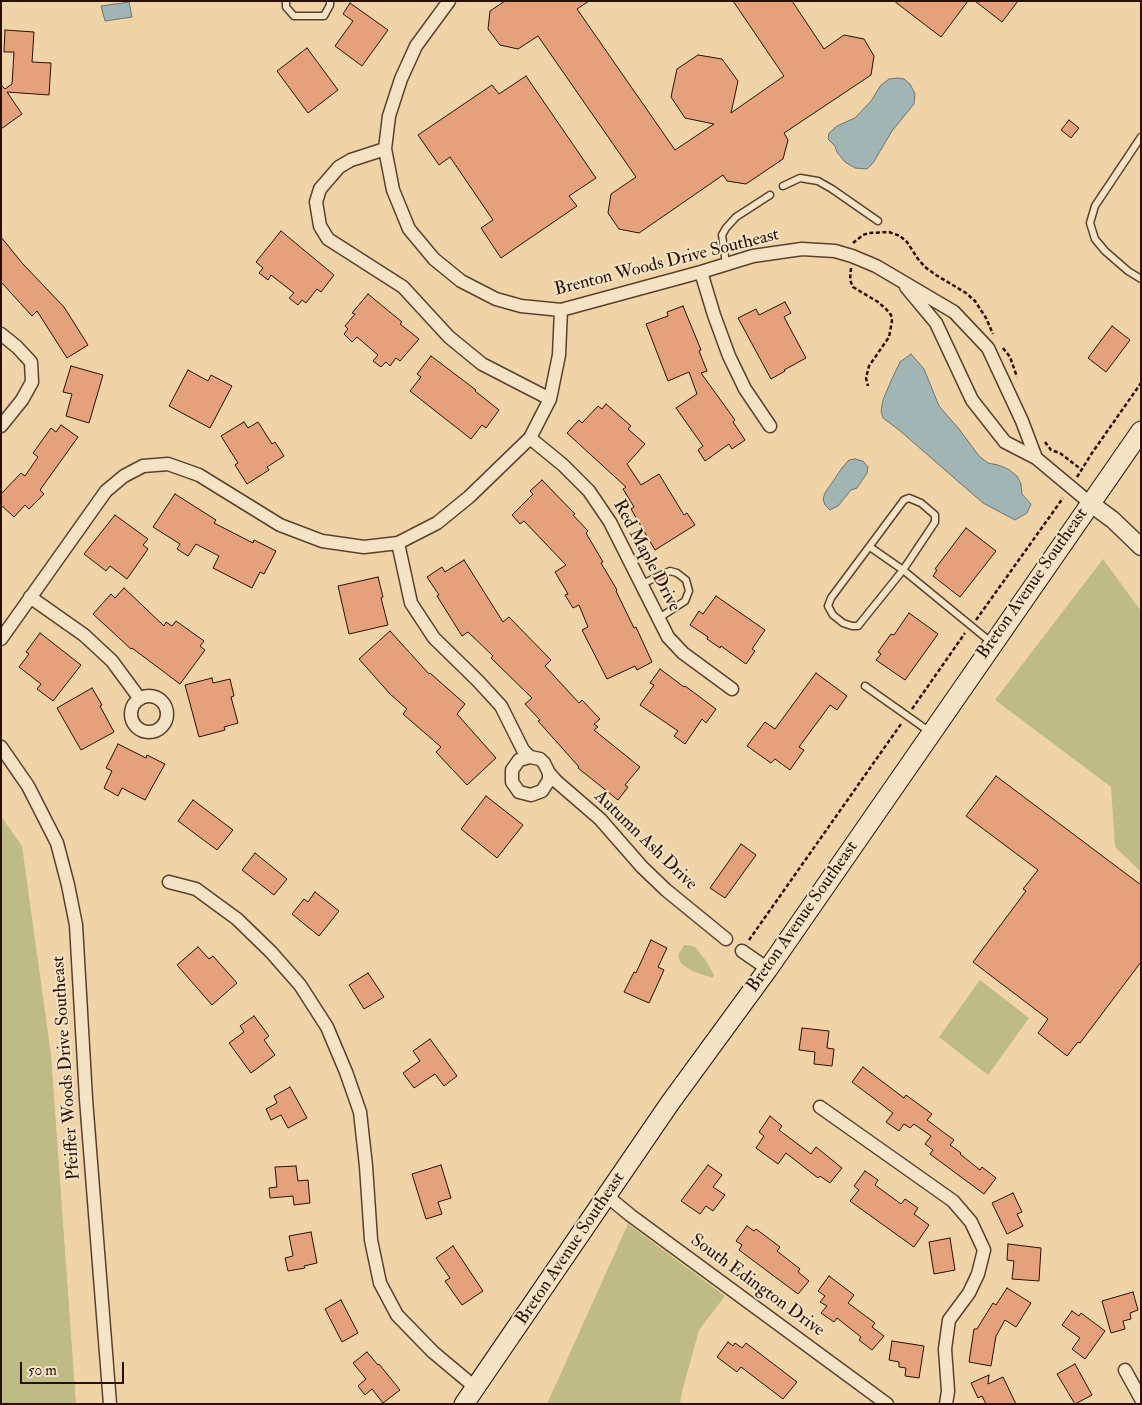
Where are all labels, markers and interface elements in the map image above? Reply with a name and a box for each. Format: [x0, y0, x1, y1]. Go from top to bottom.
street label: Brenton Woods Drive Southeast [553, 225, 781, 301]
street label: Red Maple Drive [607, 496, 685, 616]
street label: Breton Avenue Southeast [973, 504, 1093, 664]
street label: Autumn Ash Drive [589, 786, 701, 896]
street label: Breton Avenue Southeast [743, 837, 863, 997]
street label: Pfeiffer Woods Drive Southeast [48, 955, 86, 1181]
street label: Breton Avenue Southeast [512, 1169, 630, 1329]
street label: South Edington Drive [686, 1230, 828, 1342]
scale bar [22, 1352, 126, 1384]
text: 50 m [28, 1361, 57, 1380]

